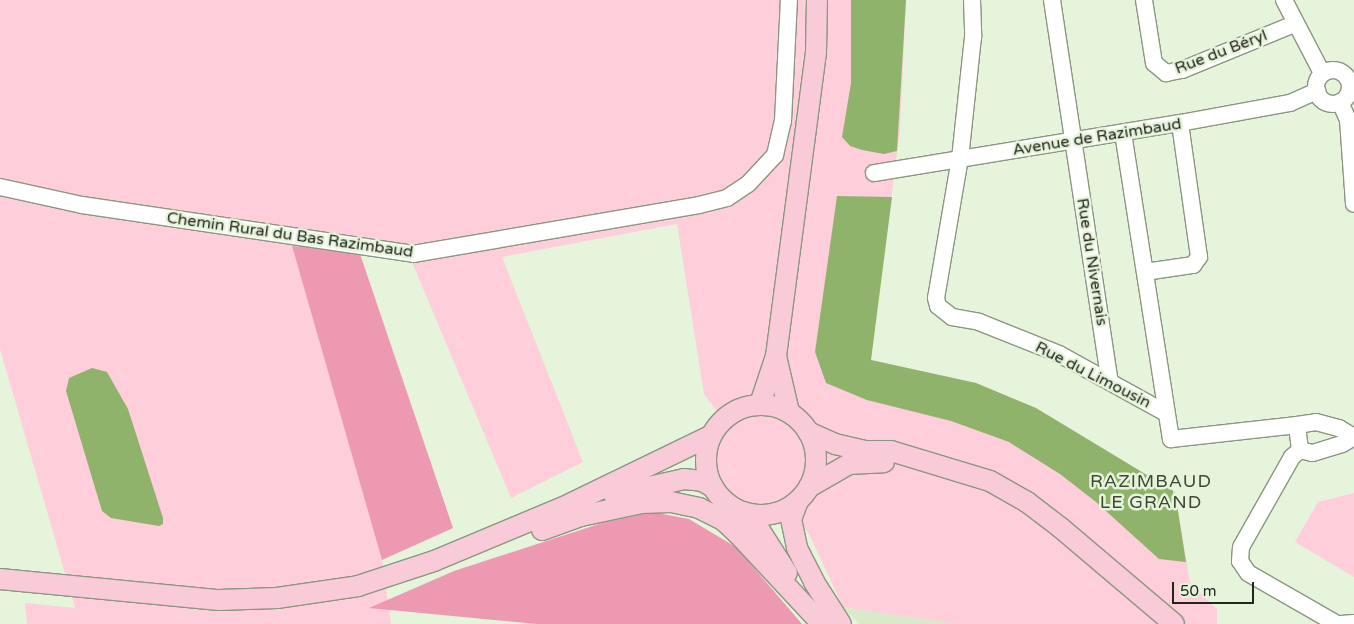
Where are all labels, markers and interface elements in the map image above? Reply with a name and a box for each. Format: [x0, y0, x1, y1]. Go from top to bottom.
street label: Rue du Béryl [1172, 26, 1270, 78]
street label: Avenue de Razimbaud [1011, 114, 1183, 160]
street label: Rue du Nivernais [1072, 197, 1112, 327]
street label: Chemin Rural du Bas Razimbaud [166, 208, 414, 262]
street label: Rue du Limousin [1032, 338, 1154, 412]
district label: RAZIMBAUD LE GRAND [1089, 471, 1213, 514]
scale bar [1174, 572, 1256, 604]
text: 50 m [1180, 582, 1217, 600]

